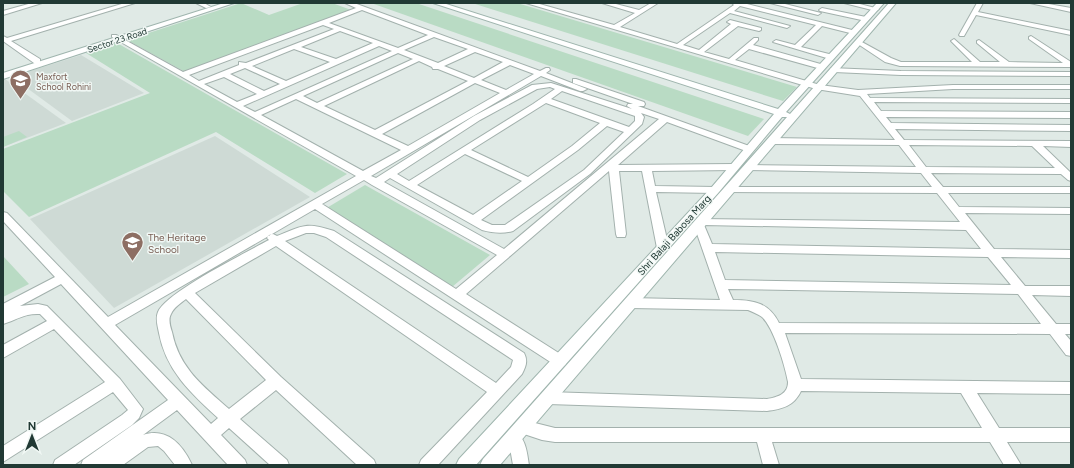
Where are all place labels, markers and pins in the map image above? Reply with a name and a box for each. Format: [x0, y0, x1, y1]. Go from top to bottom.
school or university icon: Maxfort School Rohini [7, 68, 33, 101]
place label: Maxfort School Rohini [36, 71, 91, 92]
school or university icon: The Heritage School [120, 230, 146, 263]
place label: The Heritage School [148, 231, 206, 256]

